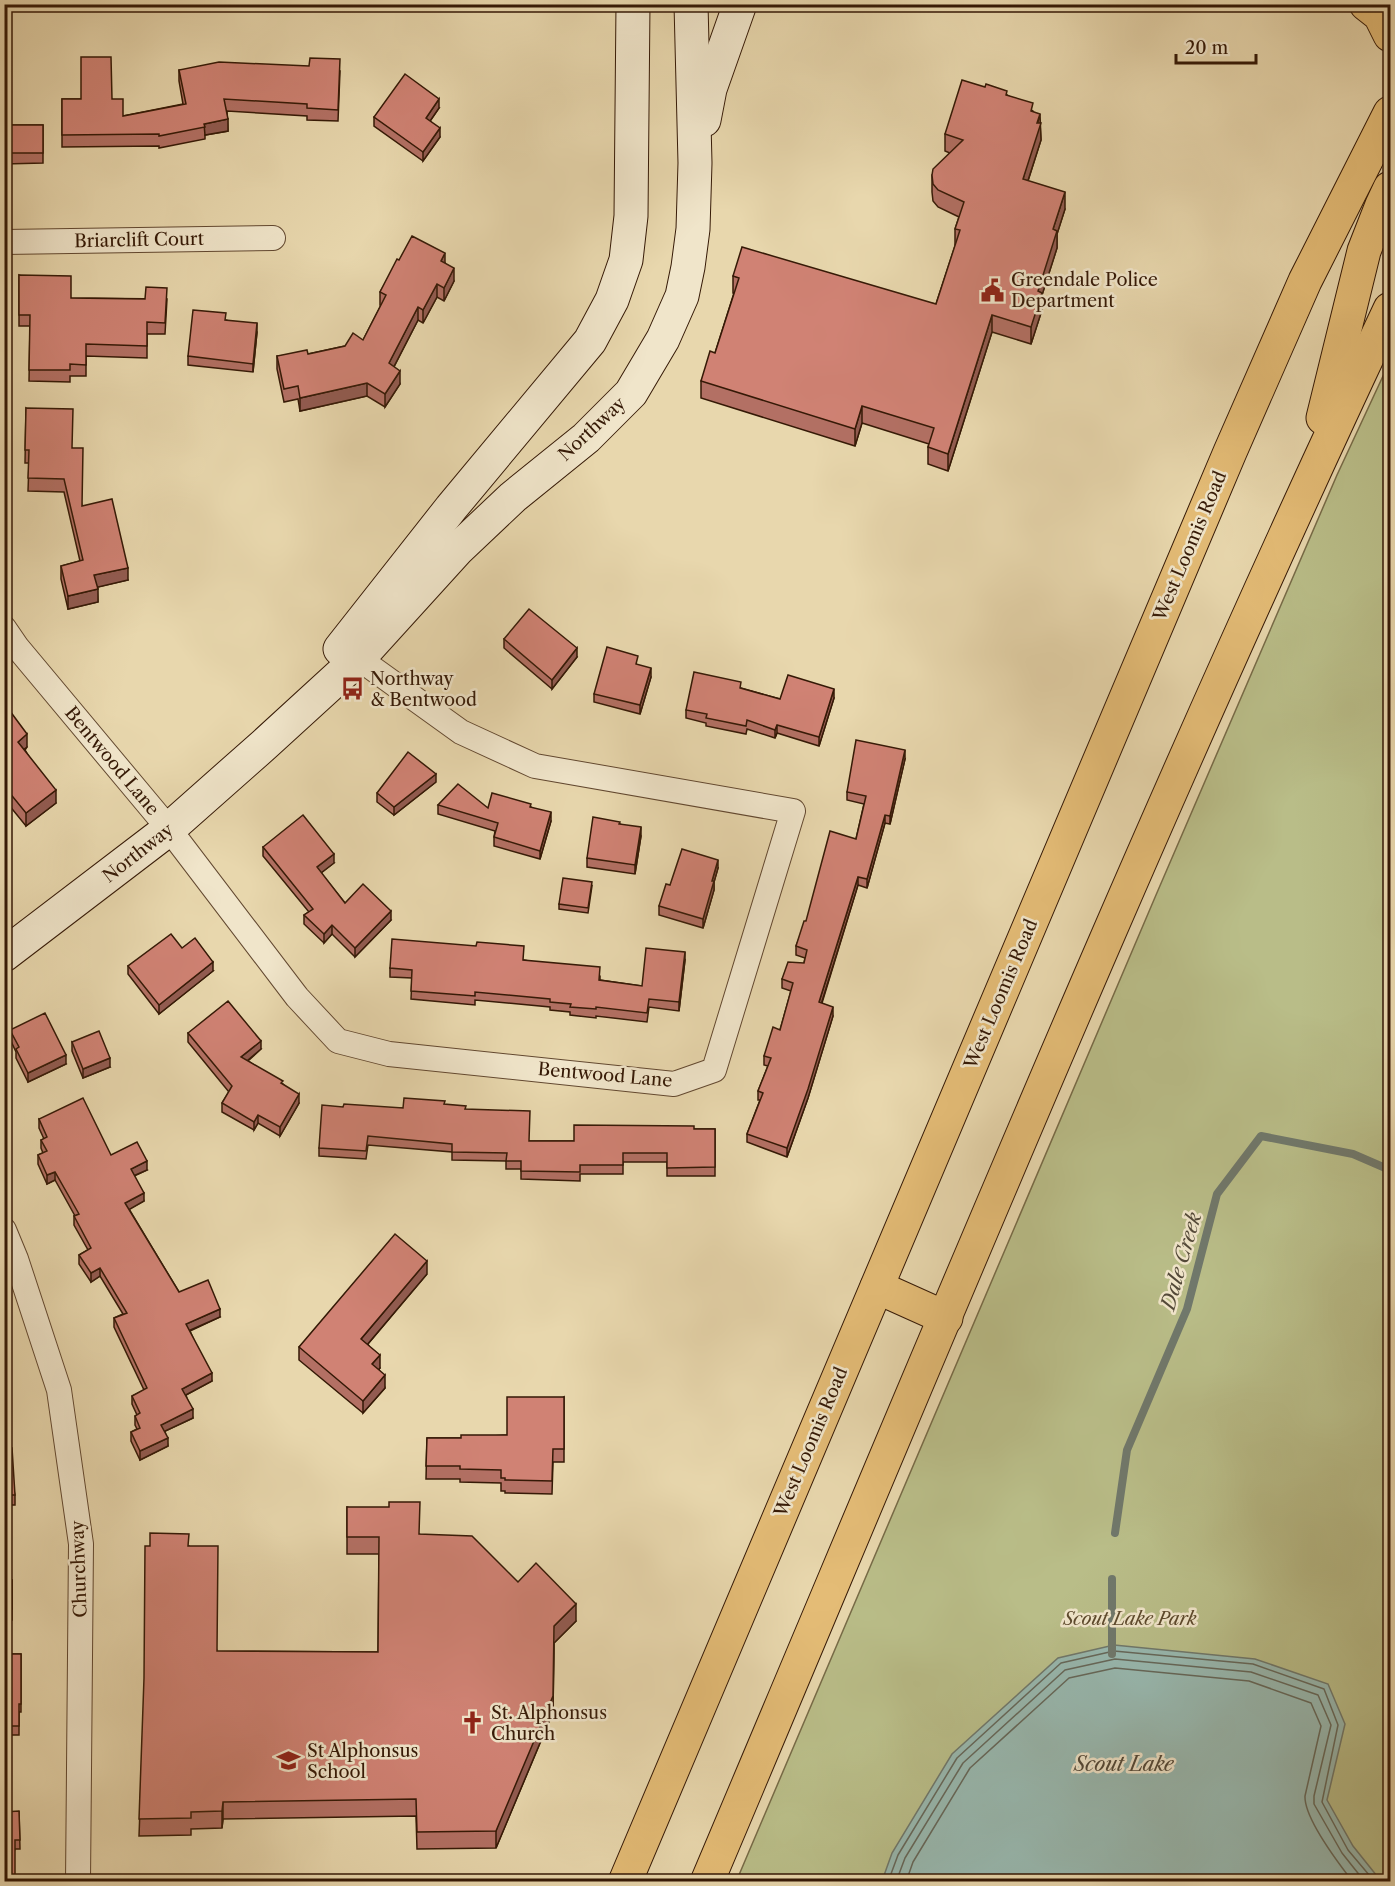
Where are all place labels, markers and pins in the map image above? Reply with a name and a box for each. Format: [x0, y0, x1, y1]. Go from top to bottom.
place label: Greendale Police Department [1011, 269, 1158, 312]
public building icon: Greendale Police Department [980, 277, 1006, 303]
place label: Northway & Bentwood [370, 668, 477, 711]
bus stop icon: Northway & Bentwood [339, 676, 365, 702]
place label: St. Alphonsus Church [491, 1702, 607, 1745]
church icon: St. Alphonsus Church [460, 1710, 486, 1736]
place label: St Alphonsus School [307, 1740, 418, 1783]
school or university icon: St Alphonsus School [276, 1748, 302, 1774]

